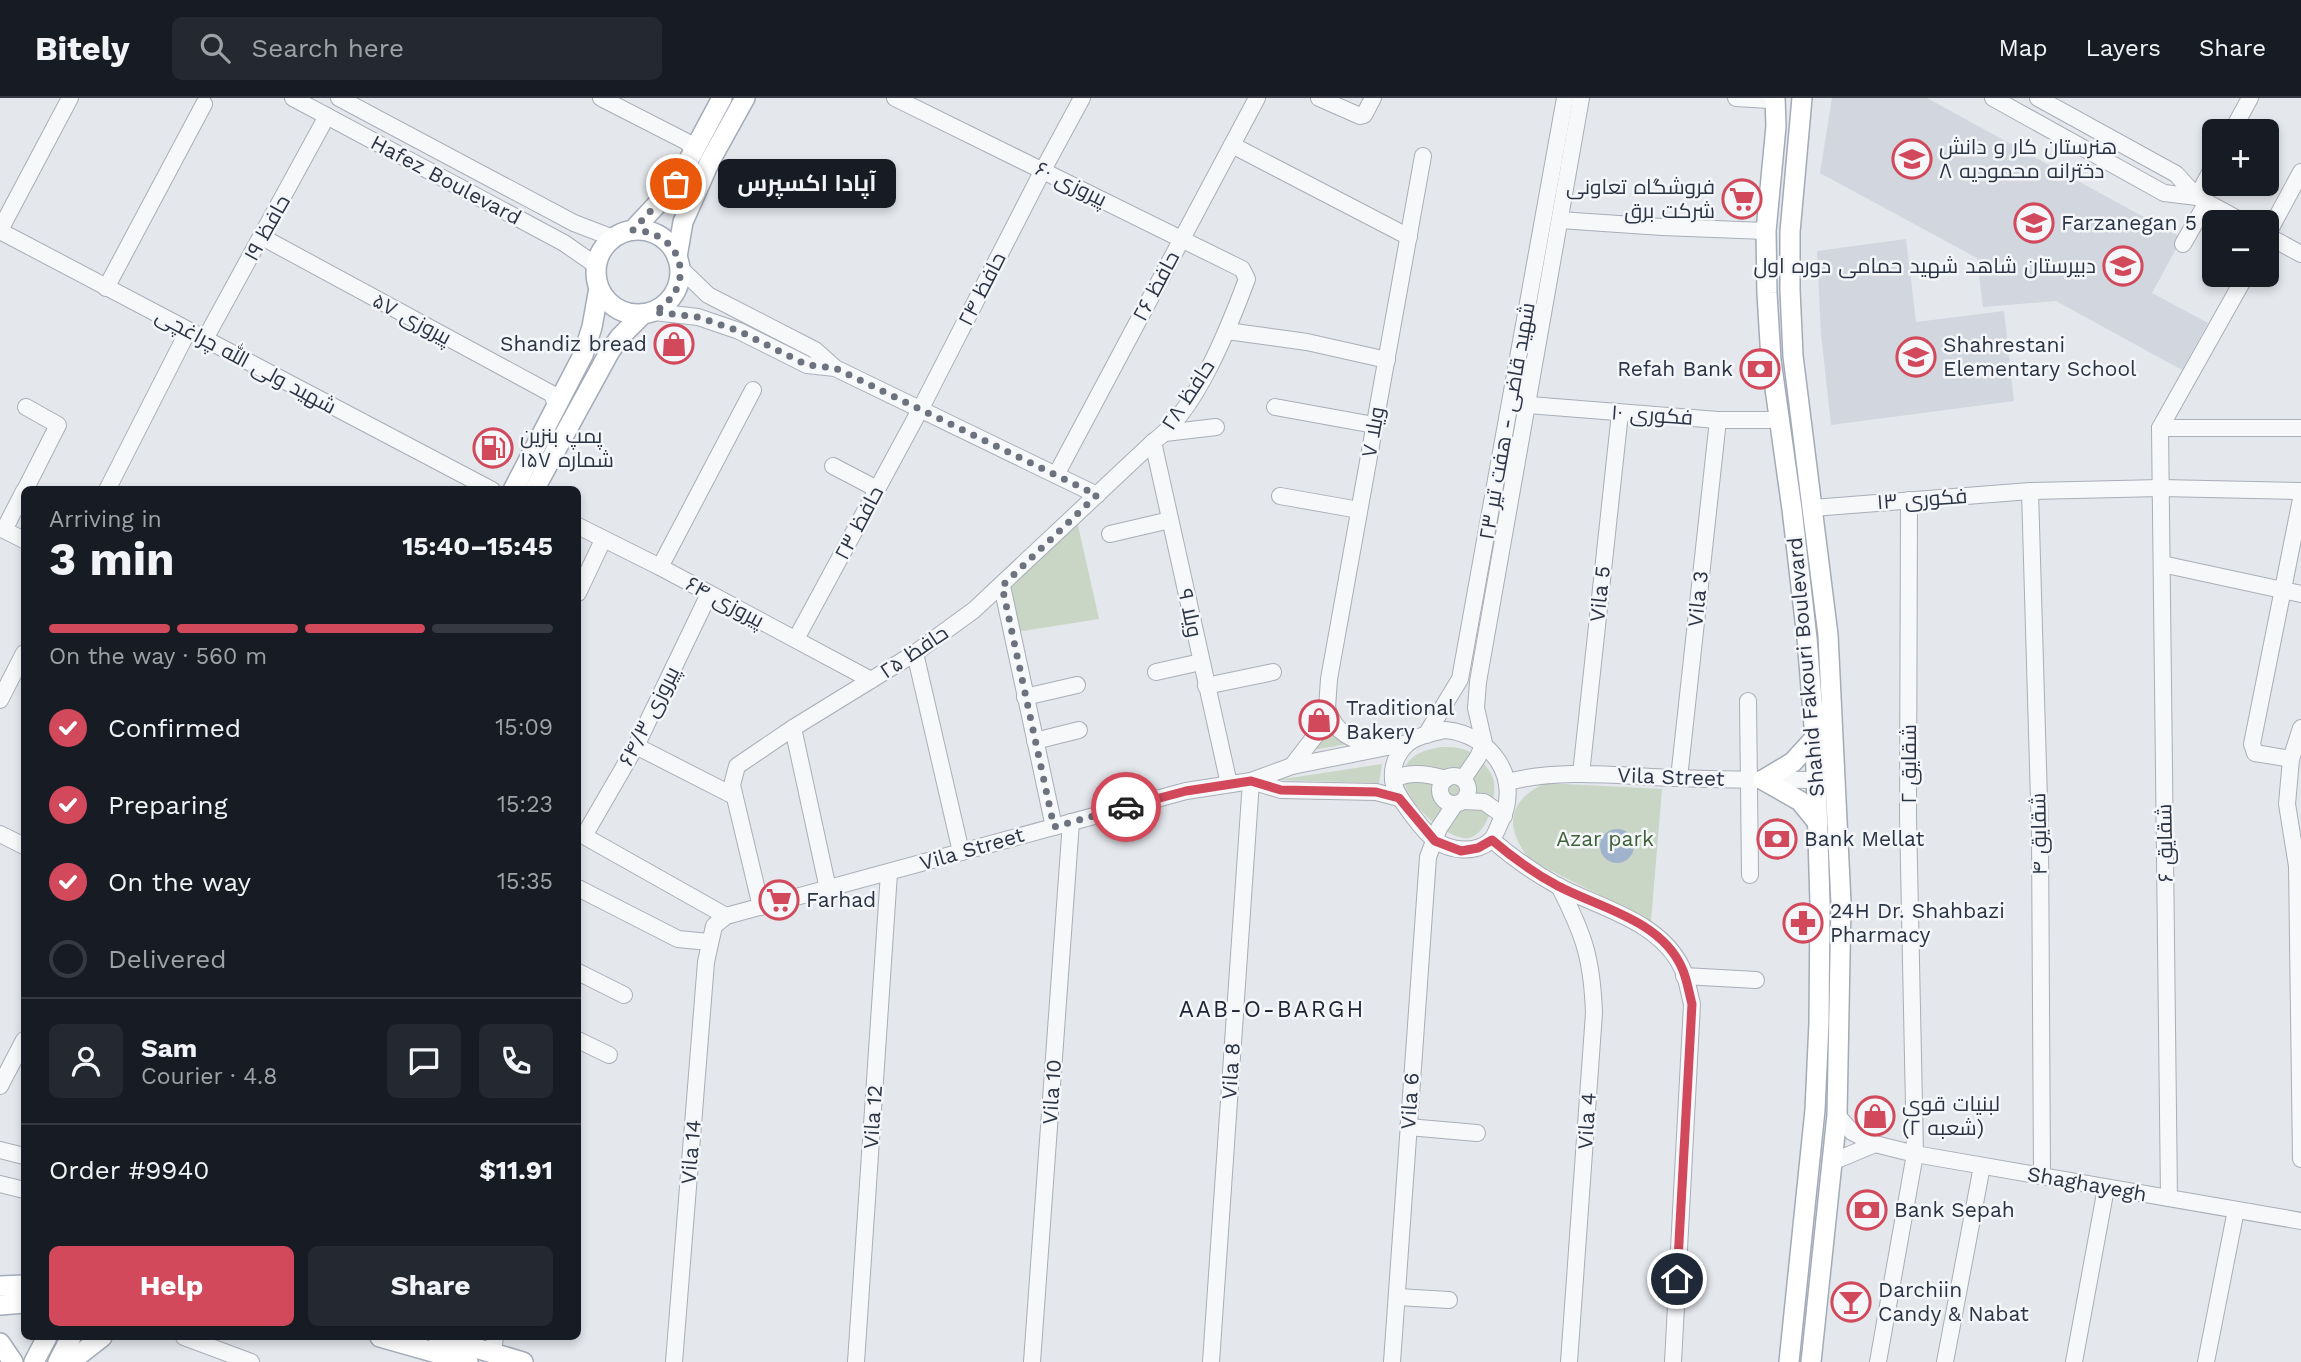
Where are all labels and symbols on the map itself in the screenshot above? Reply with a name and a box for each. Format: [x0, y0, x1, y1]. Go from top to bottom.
street label: Hafez Boulevard [367, 129, 526, 230]
place label: هنرستان کار و دانش دخترانه محمودیه ۸ [1939, 134, 2117, 183]
school or university icon: هنرستان کار و دانش دخترانه محمودیه ۸ [1891, 138, 1933, 180]
pin [646, 154, 706, 214]
street label: پیروزی ۶۰ [1031, 156, 1111, 213]
callout: آپادا اکسپرس [718, 160, 896, 208]
place label: فروشگاه تعاونی شرکت برق [1566, 174, 1715, 224]
supermarket icon: فروشگاه تعاونی شرکت برق [1721, 178, 1763, 220]
street label: حافظ ۱۹ [238, 190, 295, 265]
school or university icon: Farzanegan 5 [2013, 202, 2055, 244]
place label: Farzanegan 5 [2061, 210, 2197, 235]
school or university icon: دبیرستان شاهد شهید حمامی دوره اول [2102, 245, 2144, 287]
street label: حافظ ۲۶ [1127, 247, 1184, 325]
street label: حافظ ۲۴ [952, 248, 1011, 330]
place label: دبیرستان شاهد شهید حمامی دوره اول [1754, 253, 2096, 279]
street label: پیروزی ۵۷ [368, 287, 456, 352]
street label: شهید قاضی - هفت تیر ۲۳ [1473, 300, 1541, 542]
street label: شهید ولی الله چراغچی [151, 301, 341, 421]
shop icon: Shandiz bread [653, 323, 695, 365]
place label: Shandiz bread [500, 331, 647, 356]
place label: Shahrestani Elementary School [1943, 332, 2137, 381]
school or university icon: Shahrestani Elementary School [1895, 336, 1937, 378]
bank icon: Refah Bank [1739, 348, 1781, 390]
street label: حافظ ۲۸ [1156, 355, 1219, 435]
place label: Refah Bank [1617, 356, 1733, 381]
street label: فکوری ۱۰ [1610, 399, 1694, 431]
street label: ویلا ۷ [1356, 404, 1389, 459]
place label: پمپ بنزین شماره ۱۵۷ [520, 423, 614, 472]
fuel station icon: پمپ بنزین شماره ۱۵۷ [472, 427, 514, 469]
street label: حافظ ۲۳ [829, 482, 888, 564]
street label: فکوری ۱۳ [1876, 483, 1968, 515]
street label: Shahid Fakouri Boulevard [1782, 536, 1829, 798]
street label: Vila 5 [1584, 565, 1615, 623]
street label: Vila 3 [1682, 570, 1713, 628]
street label: پیروزی ۶۴ [681, 571, 769, 634]
street label: ویلا ۹ [1173, 586, 1208, 640]
street label: حافظ ۲۵ [875, 620, 953, 683]
street label: پیروزی ۶۴/۳ [613, 661, 686, 771]
place label: Traditional Bakery [1346, 695, 1455, 744]
shop icon: Traditional Bakery [1298, 699, 1340, 741]
street label: شقایق ۲ [1896, 724, 1922, 804]
street label: Vila Street [1617, 762, 1725, 791]
courier [1091, 772, 1161, 842]
street label: شقایق ۴ [2025, 793, 2053, 875]
street label: شقایق ۶ [2151, 803, 2179, 883]
bank icon: Bank Mellat [1756, 818, 1798, 860]
street label: Vila Street [917, 822, 1027, 875]
park label: Azar park [1556, 826, 1654, 851]
place label: Bank Mellat [1804, 826, 1924, 851]
supermarket icon: Farhad [758, 879, 800, 921]
place label: Farhad [806, 887, 876, 912]
place label: 24H Dr. Shahbazi Pharmacy [1830, 898, 2005, 947]
pharmacy icon: 24H Dr. Shahbazi Pharmacy [1782, 902, 1824, 944]
district label: AAB-O-BARGH [1179, 996, 1365, 1023]
street label: Vila 8 [1216, 1042, 1245, 1100]
street label: Vila 10 [1037, 1059, 1066, 1125]
street label: Vila 6 [1395, 1072, 1424, 1130]
street label: Vila 12 [858, 1084, 887, 1150]
place label: لبنیات قوی (شعبه ۲) [1902, 1091, 2000, 1140]
street label: Vila 4 [1572, 1092, 1601, 1150]
shop icon: لبنیات قوی (شعبه ۲) [1854, 1095, 1896, 1137]
street label: Vila 14 [675, 1119, 706, 1185]
street label: Shaghayegh [2025, 1161, 2149, 1206]
bank icon: Bank Sepah [1846, 1189, 1888, 1231]
place label: Bank Sepah [1894, 1197, 2015, 1222]
pin [1647, 1249, 1707, 1309]
place label: Darchiin Candy & Nabat [1878, 1277, 2029, 1326]
bar icon: Darchiin Candy & Nabat [1830, 1281, 1872, 1323]

